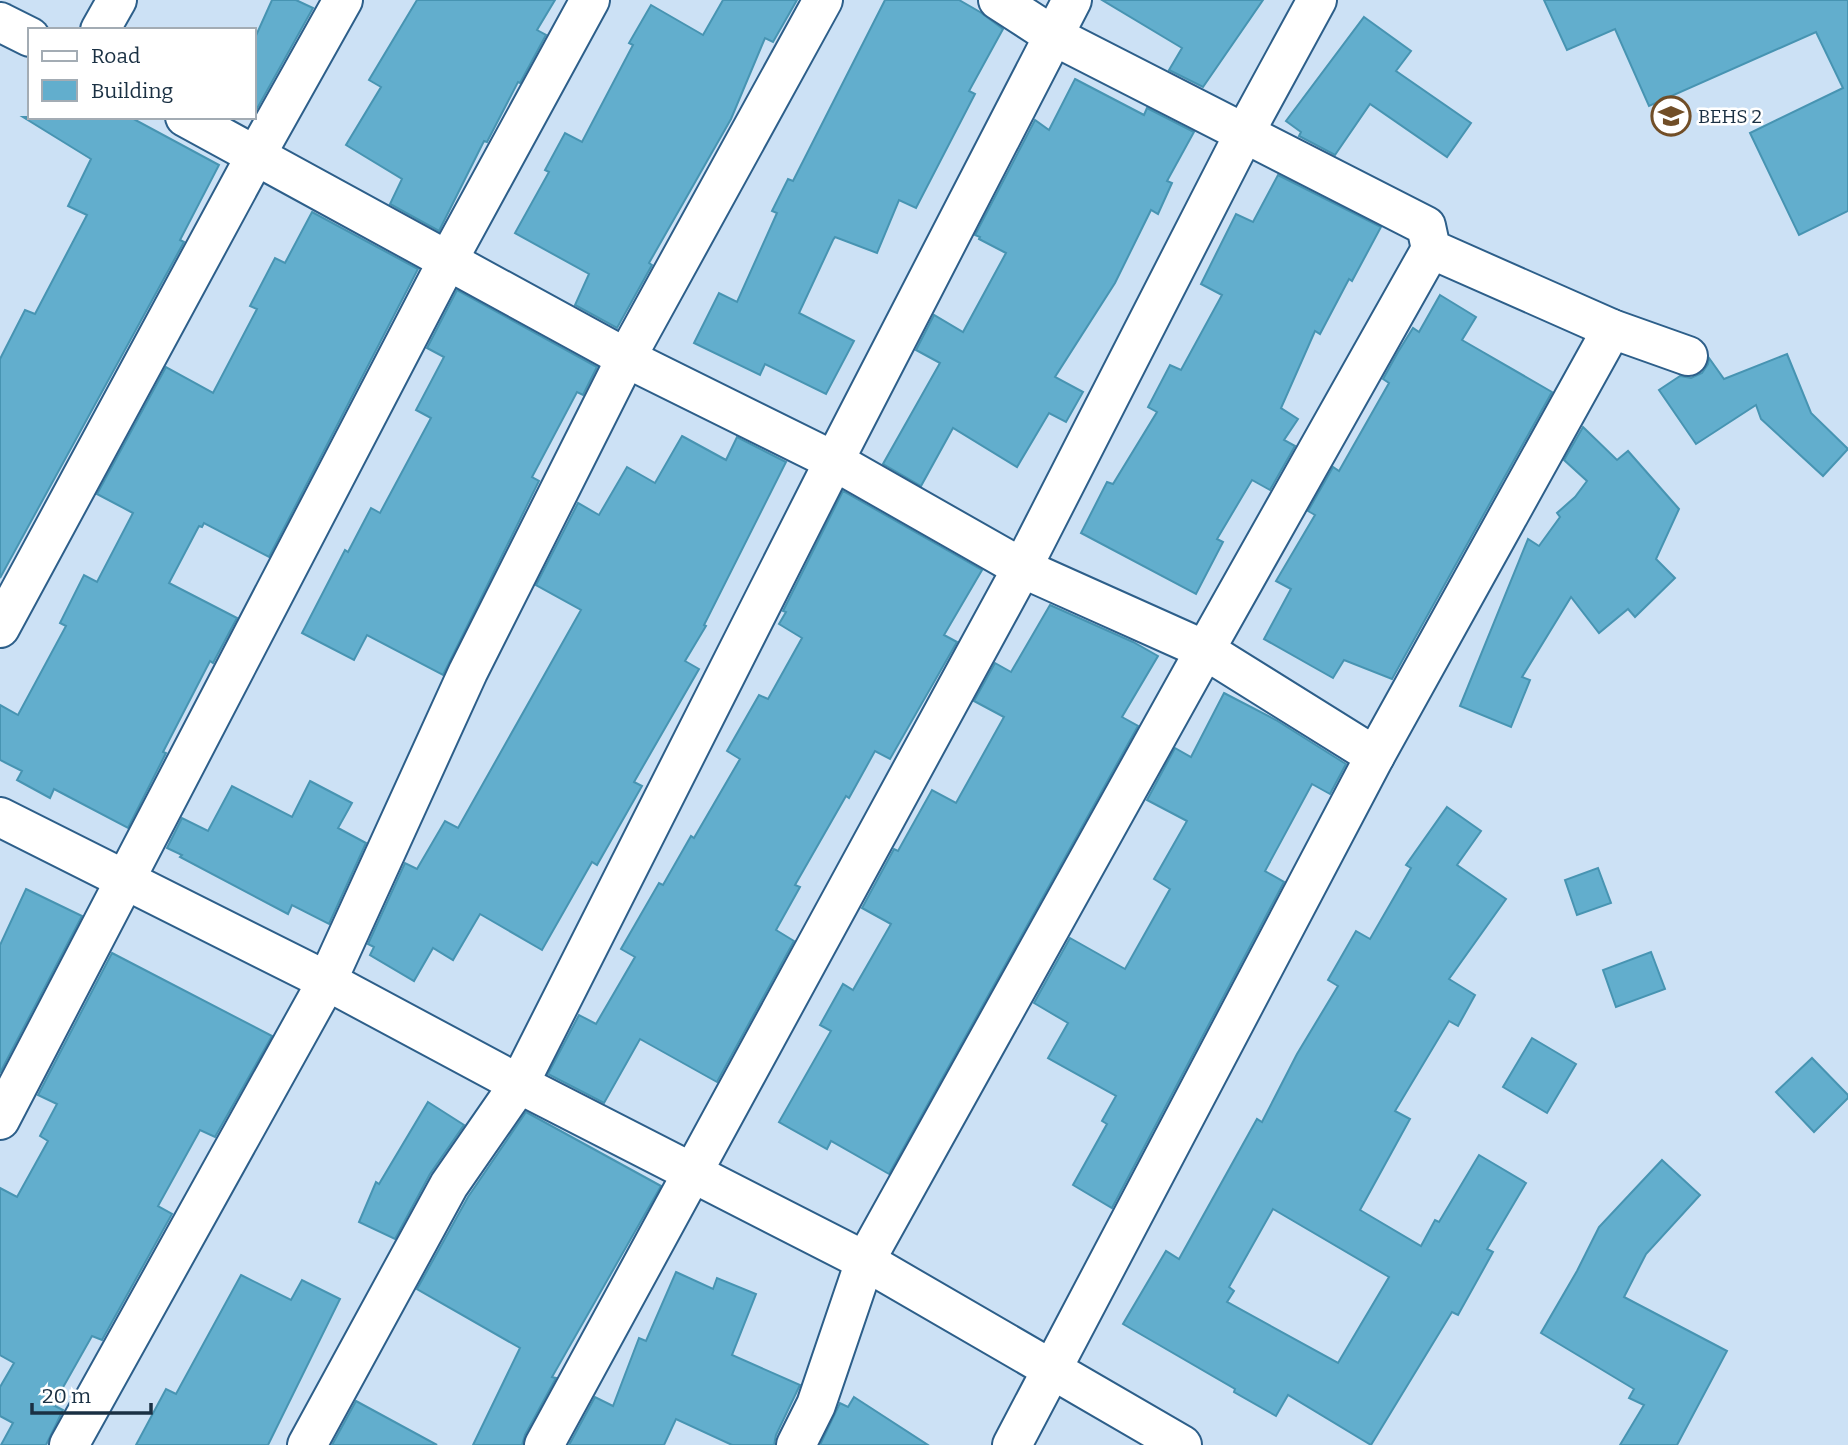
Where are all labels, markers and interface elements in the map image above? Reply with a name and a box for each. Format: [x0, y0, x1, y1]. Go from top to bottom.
legend [28, 28, 256, 119]
text: Road [91, 43, 140, 69]
text: Building [91, 78, 174, 104]
school or university icon: BEHS 2 [1650, 95, 1692, 137]
place label: BEHS 2 [1698, 105, 1762, 128]
scale bar [32, 1372, 150, 1416]
text: 20 m [42, 1383, 91, 1409]

